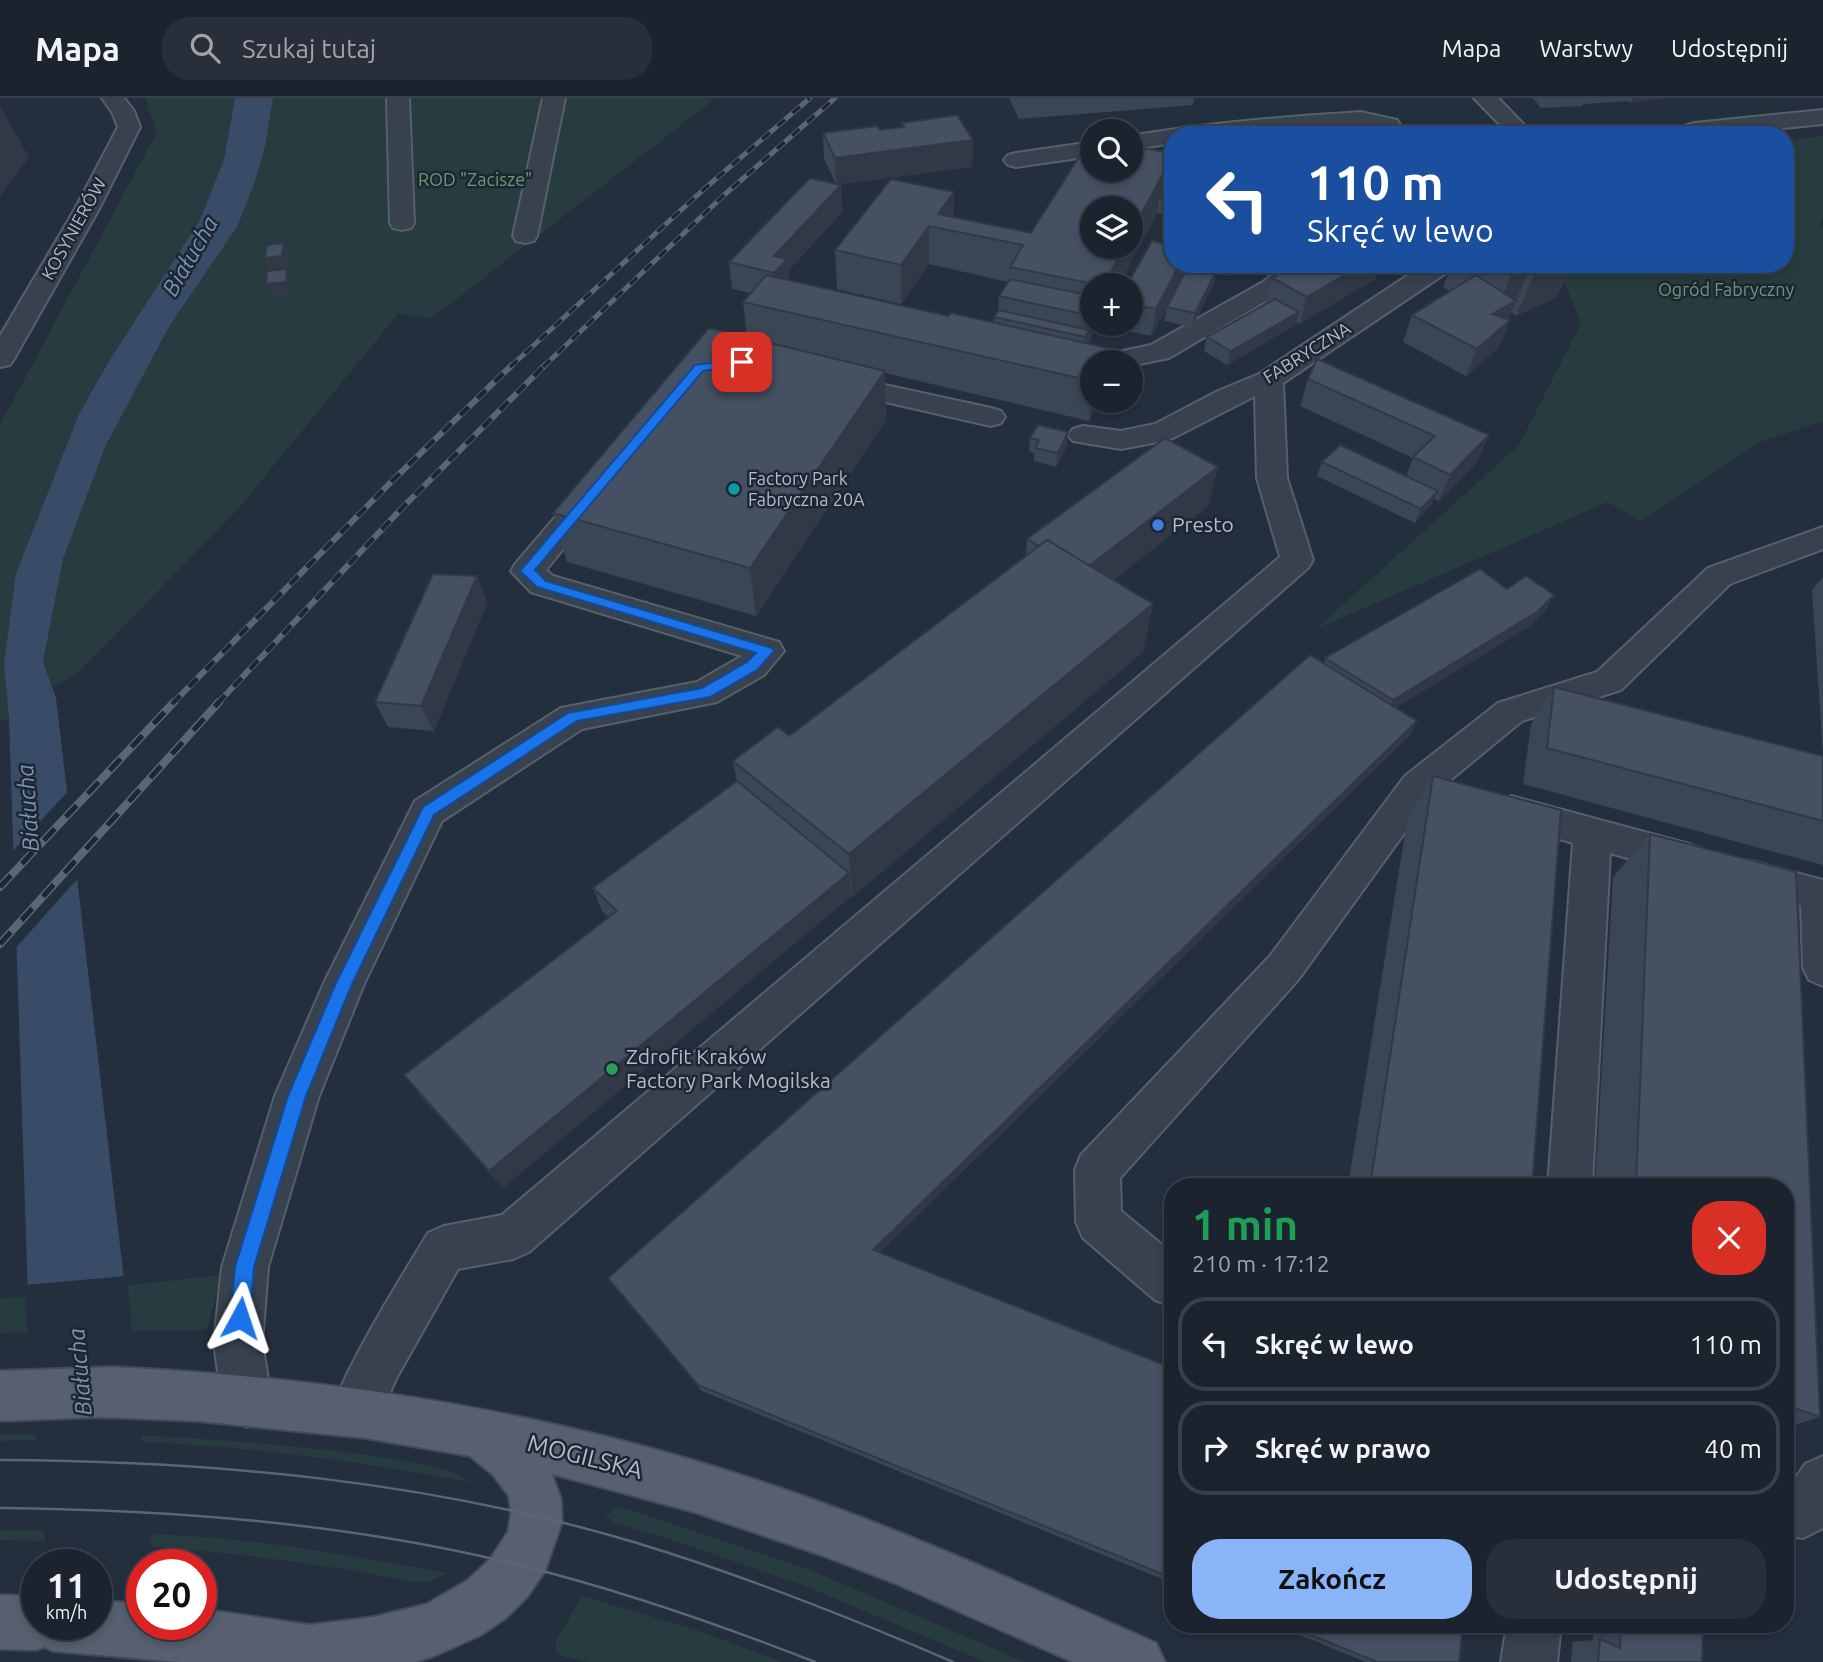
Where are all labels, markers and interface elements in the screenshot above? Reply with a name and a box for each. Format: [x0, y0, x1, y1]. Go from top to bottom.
search box [162, 17, 652, 80]
icon: search [186, 29, 224, 67]
text: Mapa [35, 30, 120, 67]
text: Szukaj tutaj [242, 34, 376, 63]
text: Mapa [1442, 35, 1501, 62]
text: Warstwy [1539, 35, 1633, 62]
text: Udostępnij [1671, 35, 1788, 62]
map controls [1080, 119, 1143, 413]
button: search [1080, 119, 1143, 182]
icon: left [1192, 154, 1283, 245]
text: 110 m [1307, 154, 1444, 209]
park label: ROD "Zacisze" [418, 169, 532, 189]
street label: KOSYNIERÓW [36, 173, 110, 283]
button: layers [1080, 196, 1143, 259]
water label: Białucha [157, 212, 222, 300]
text: Skręć w lewo [1307, 212, 1494, 248]
button: + [1080, 273, 1143, 336]
park label: Ogród Fabryczny [1658, 279, 1794, 299]
street label: FABRYCZNA [1259, 317, 1354, 387]
pin [712, 332, 772, 392]
icon: arrive [723, 343, 761, 381]
button: − [1080, 350, 1143, 413]
place label: Factory Park Fabryczna 20A [748, 468, 865, 509]
marker: Factory Park Fabryczna 20A [726, 481, 742, 497]
place label: Presto [1172, 512, 1234, 536]
marker: Presto [1150, 517, 1166, 533]
water label: Białucha [12, 764, 43, 853]
place label: Zdrofit Kraków Factory Park Mogilska [626, 1044, 831, 1092]
marker: Zdrofit Kraków Factory Park Mogilska [604, 1061, 620, 1077]
text: 1 min [1192, 1201, 1298, 1248]
button: close [1692, 1201, 1766, 1275]
text: 210 m · 17:12 [1192, 1251, 1330, 1276]
position arrow [203, 1281, 277, 1355]
icon: left [1196, 1325, 1234, 1363]
water label: Białucha [63, 1327, 96, 1417]
text: Skręć w lewo [1255, 1330, 1414, 1359]
text: 110 m [1690, 1330, 1762, 1359]
street label: MOGILSKA [525, 1429, 646, 1484]
icon: right [1196, 1429, 1234, 1467]
text: Skręć w prawo [1255, 1434, 1431, 1463]
text: 40 m [1704, 1434, 1762, 1463]
button: Zakończ [1192, 1539, 1472, 1619]
button: Udostępnij [1486, 1539, 1766, 1619]
speed limit sign: 20 [126, 1549, 217, 1640]
text: 11 [47, 1565, 86, 1605]
text: km/h [46, 1602, 87, 1622]

